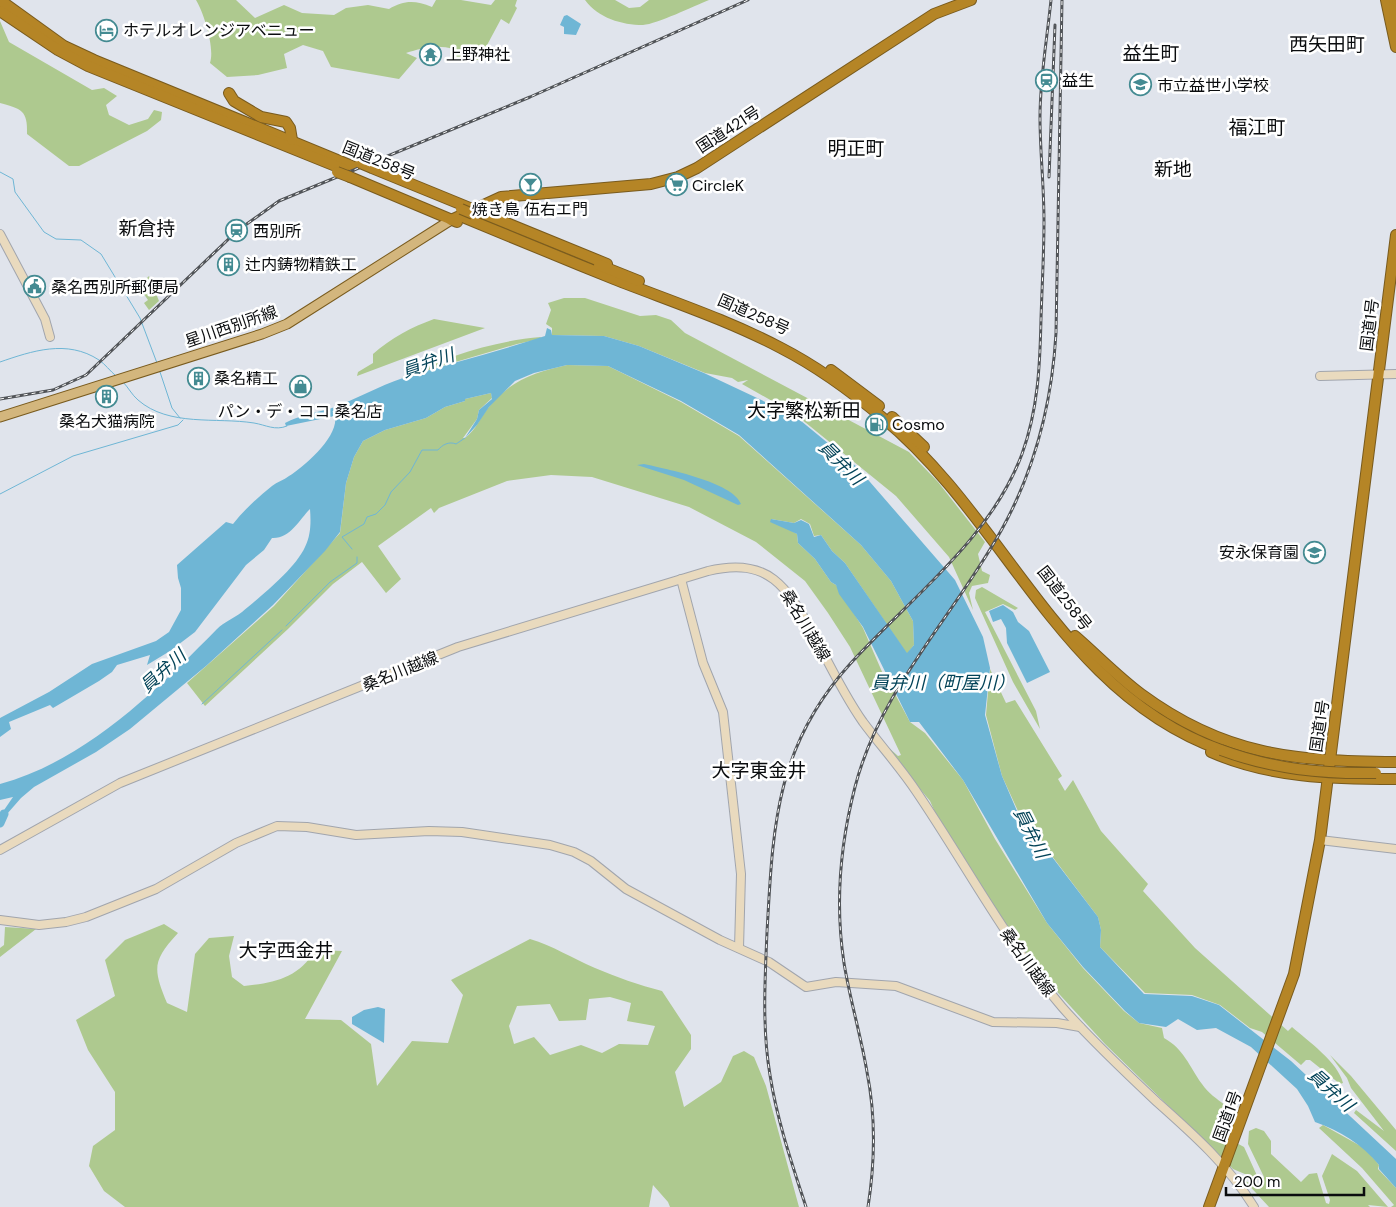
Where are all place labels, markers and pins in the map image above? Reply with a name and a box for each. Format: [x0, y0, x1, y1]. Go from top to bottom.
hotel icon: ホテルオレンジアベニュー [95, 18, 119, 42]
place label: ホテルオレンジアベニュー [123, 20, 315, 41]
temple icon: 上野神社 [418, 42, 442, 66]
place label: 上野神社 [446, 44, 510, 65]
station icon: 益生 [1034, 68, 1058, 92]
place label: 益生 [1062, 70, 1094, 91]
school or university icon: 市立益世小学校 [1129, 73, 1153, 97]
place label: 市立益世小学校 [1157, 75, 1269, 96]
bar icon: 焼き鳥 伍右エ門 [518, 173, 542, 197]
supermarket icon: CircleK [664, 173, 688, 197]
place label: CircleK [692, 175, 744, 196]
place label: 焼き鳥 伍右エ門 [472, 199, 588, 220]
station icon: 西別所 [225, 219, 249, 243]
place label: 西別所 [253, 221, 301, 242]
building icon: 辻内鋳物精鉄工 [217, 252, 241, 276]
place label: 辻内鋳物精鉄工 [245, 254, 357, 275]
public building icon: 桑名西別所郵便局 [23, 275, 47, 299]
place label: 桑名西別所郵便局 [51, 277, 179, 298]
building icon: 桑名精工 [186, 366, 210, 390]
place label: 桑名精工 [214, 368, 278, 389]
shop icon: パン・デ・ココ 桑名店 [288, 375, 312, 399]
building icon: 桑名犬猫病院 [95, 385, 119, 409]
place label: パン・デ・ココ 桑名店 [217, 401, 383, 422]
place label: 桑名犬猫病院 [59, 411, 155, 432]
fuel station icon: Cosmo [864, 412, 888, 436]
place label: Cosmo [892, 414, 945, 435]
school or university icon: 安永保育園 [1303, 540, 1327, 564]
place label: 安永保育園 [1219, 542, 1299, 563]

